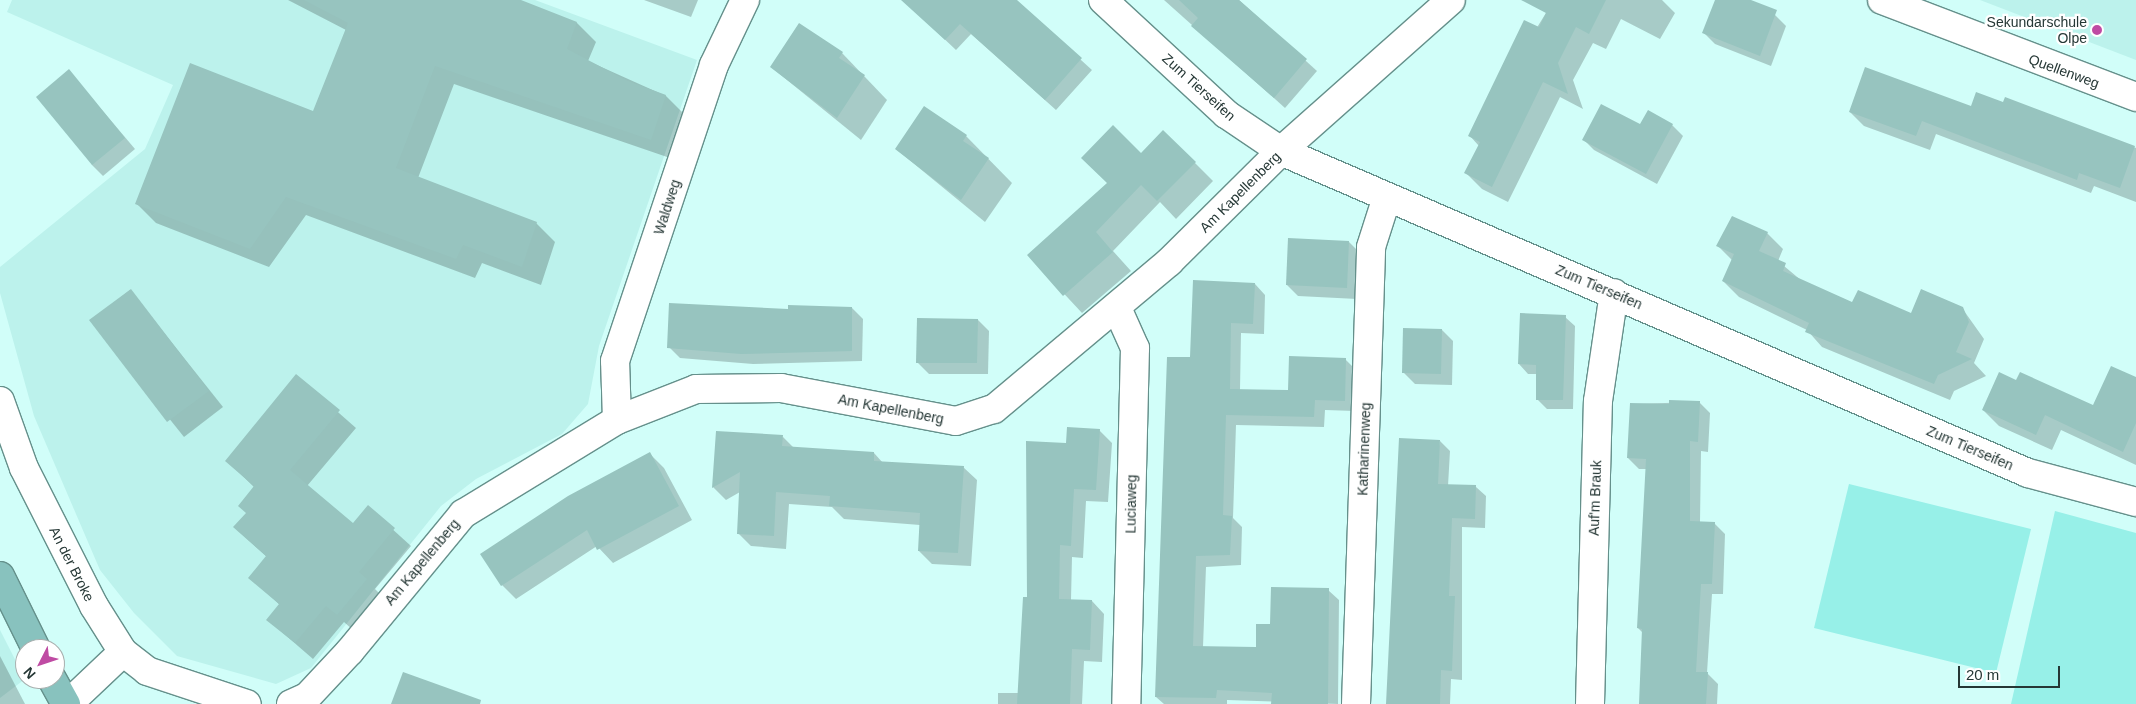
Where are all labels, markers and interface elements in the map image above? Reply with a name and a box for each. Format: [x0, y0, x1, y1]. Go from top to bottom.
place label: Sekundarschule Olpe [1987, 14, 2087, 46]
marker: Sekundarschule Olpe [2091, 24, 2103, 36]
street label: Zum Tierseifen [1159, 50, 1239, 124]
street label: Quellenweg [2026, 50, 2102, 92]
street label: Am Kapellenberg [1196, 148, 1284, 236]
street label: Waldweg [650, 177, 684, 237]
street label: Zum Tierseifen [1553, 261, 1645, 313]
street label: Am Kapellenberg [837, 391, 945, 427]
street label: Katharinenweg [1354, 402, 1374, 496]
street label: Zum Tierseifen [1924, 422, 2016, 474]
street label: Auf'm Brauk [1585, 460, 1605, 536]
street label: Luciaweg [1122, 474, 1140, 534]
street label: Am Kapellenberg [381, 515, 463, 609]
street label: An der Broke [46, 524, 98, 604]
north arrow [15, 639, 65, 689]
scale bar [1961, 656, 2064, 688]
text: N [20, 664, 39, 682]
text: 20 m [1966, 666, 1999, 683]

